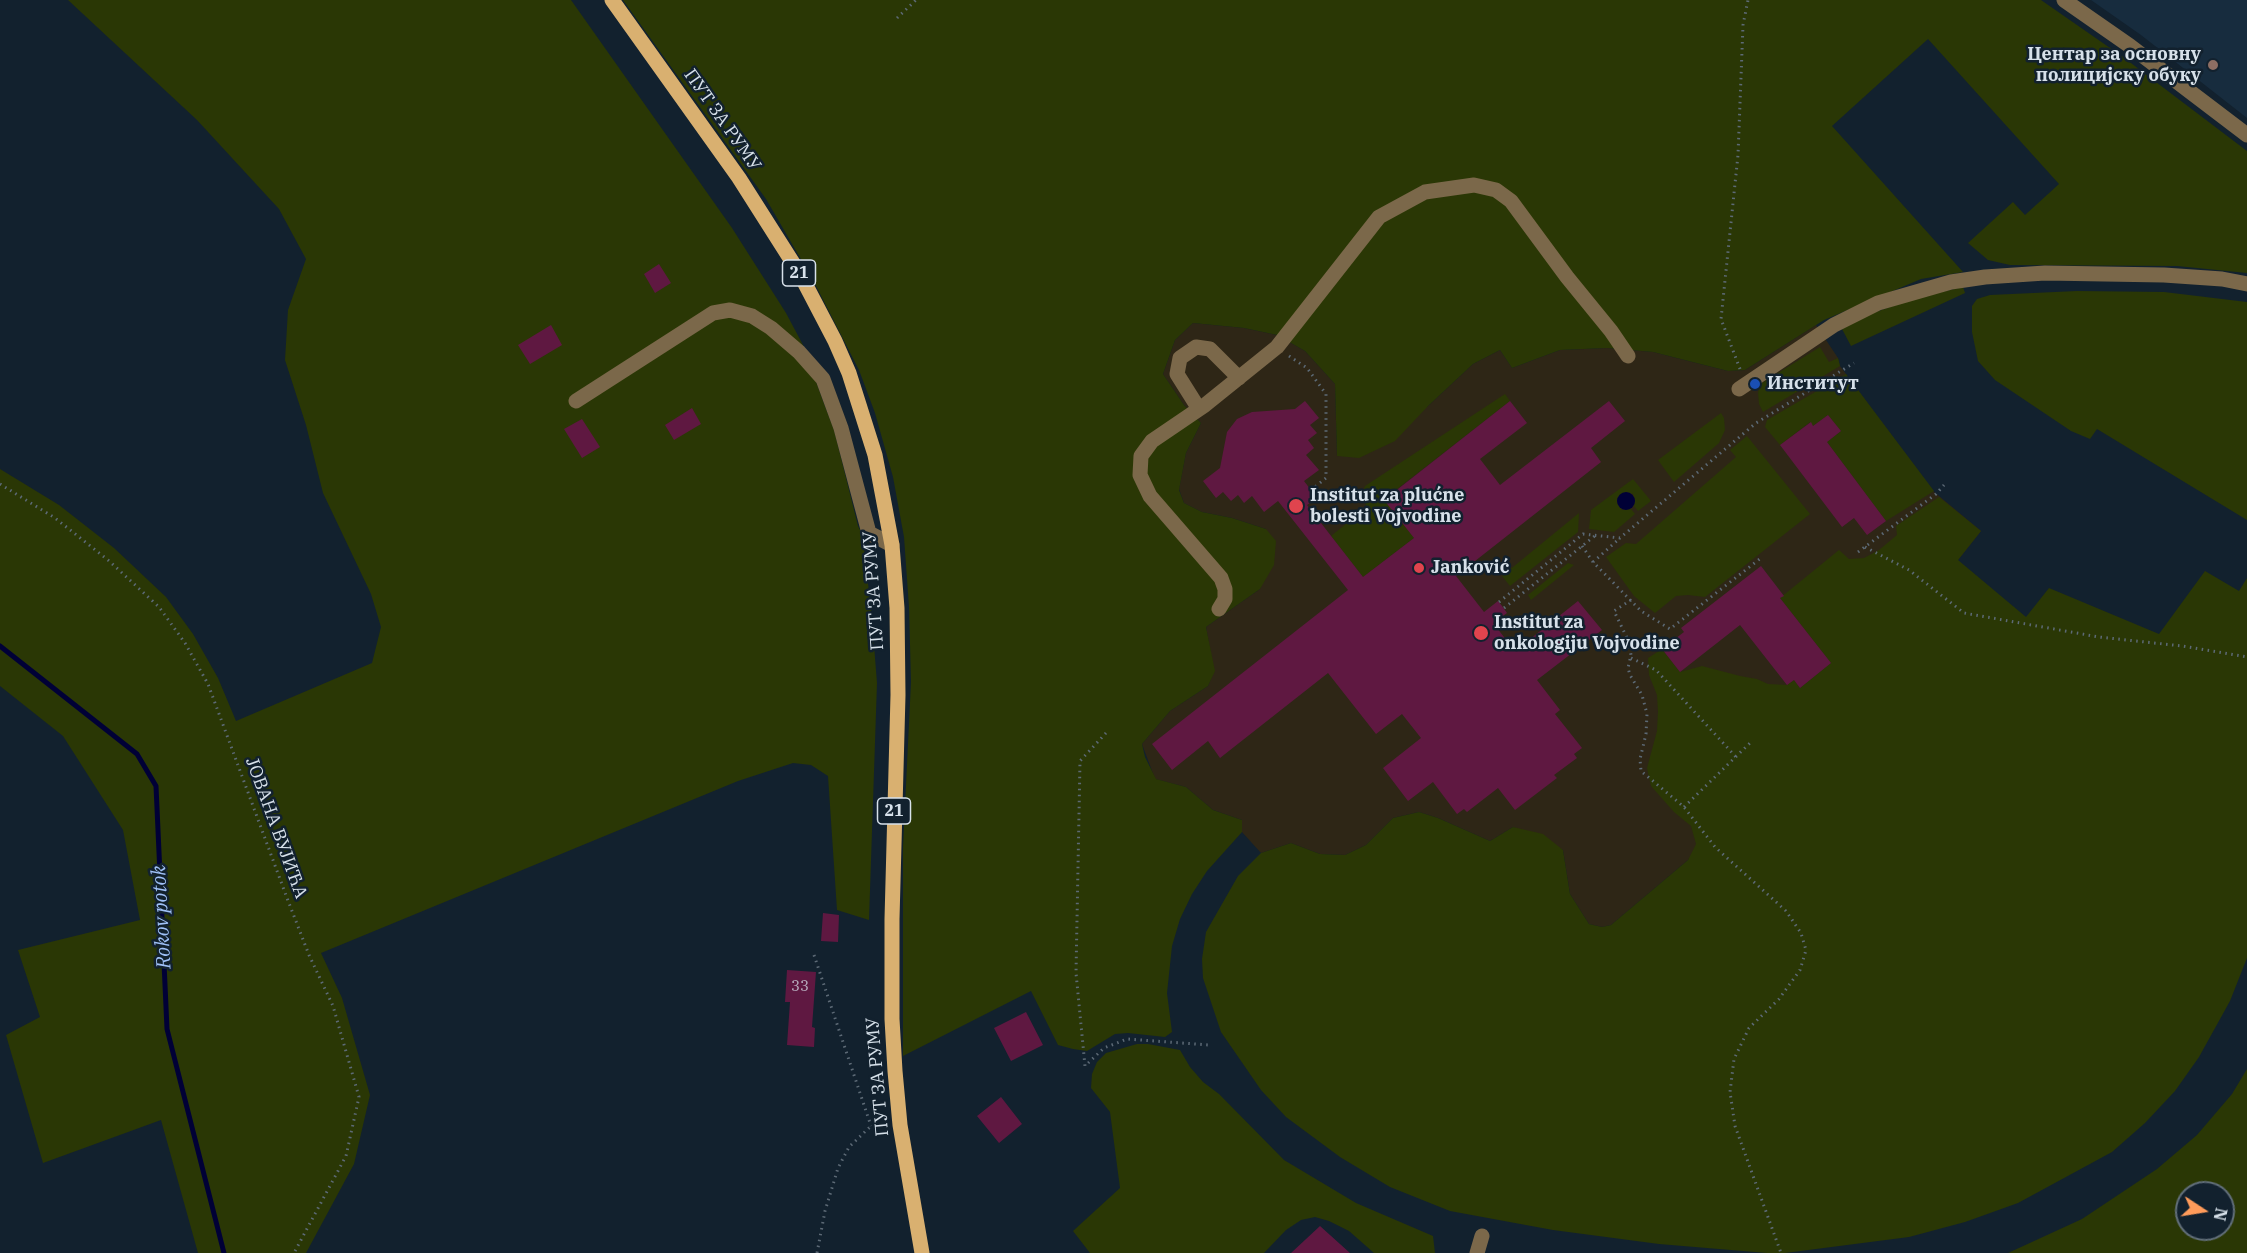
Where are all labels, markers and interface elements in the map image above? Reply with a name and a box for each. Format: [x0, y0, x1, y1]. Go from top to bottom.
place label: Центар за основну полицијску обуку [2027, 44, 2201, 86]
marker: Центар за основну полицијску обуку [2206, 58, 2220, 72]
street label: ПУТ ЗА РУМУ [679, 65, 765, 175]
road number: 21 [782, 260, 816, 286]
place label: Институт [1767, 373, 1859, 395]
marker: Институт [1748, 377, 1762, 391]
place label: Institut za plućne bolesti Vojvodine [1310, 485, 1464, 528]
marker: Institut za plućne bolesti Vojvodine [1287, 497, 1305, 515]
street label: ПУТ ЗА РУМУ [859, 531, 889, 651]
place label: Janković [1431, 557, 1509, 579]
marker: Janković [1412, 561, 1426, 575]
place label: Institut za onkologiju Vojvodine [1494, 612, 1680, 654]
marker: Institut za onkologiju Vojvodine [1472, 624, 1490, 642]
street label: ЈОВАНА ВУЈИЋА [240, 754, 312, 902]
road number: 21 [878, 798, 910, 824]
water label: Rokov potok [147, 865, 177, 969]
house number: 33 [791, 978, 809, 996]
street label: ПУТ ЗА РУМУ [862, 1017, 894, 1137]
north arrow [2175, 1181, 2235, 1241]
text: N [2210, 1206, 2232, 1223]

